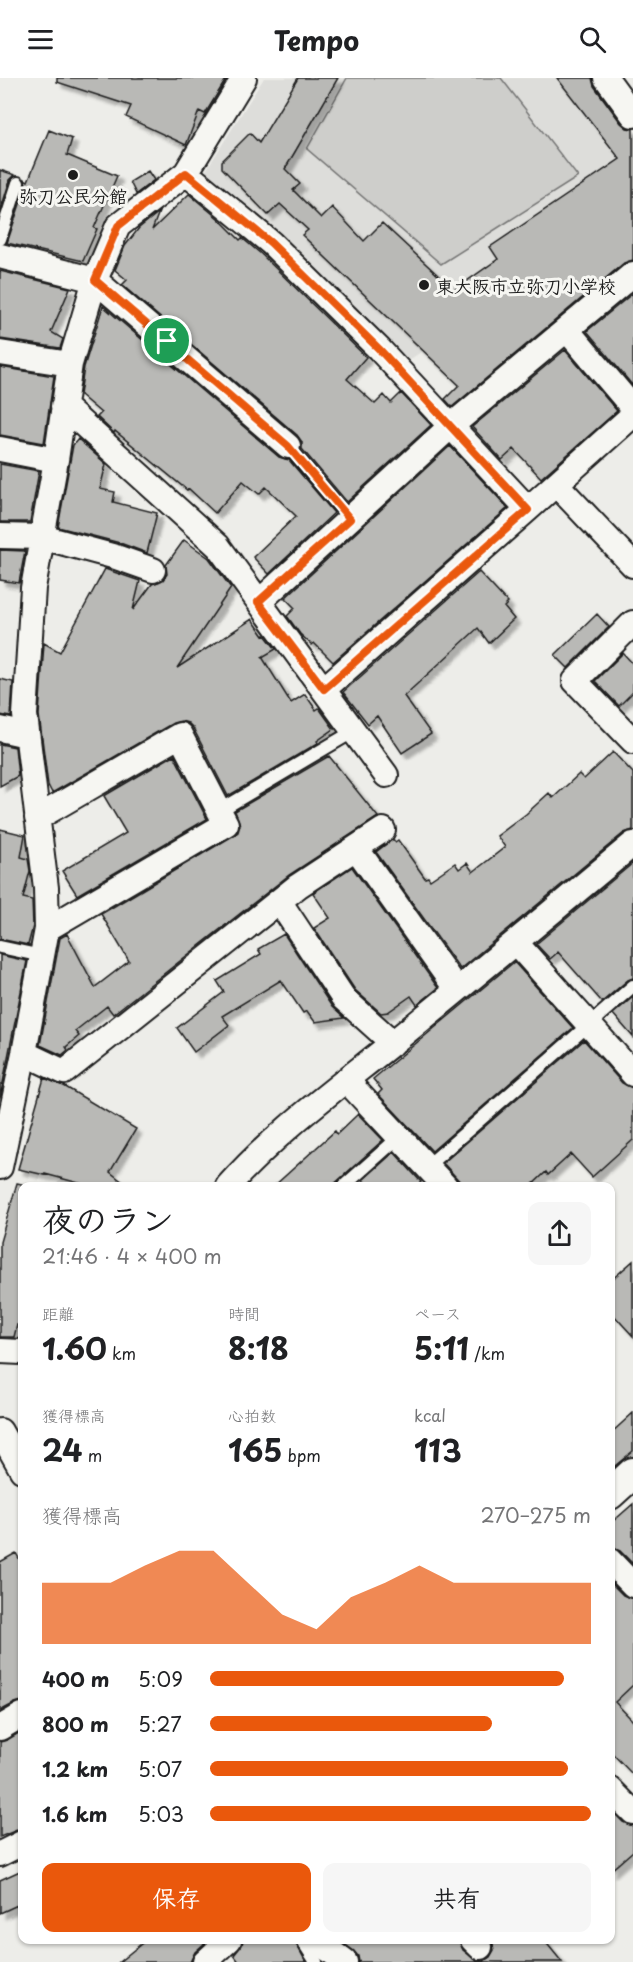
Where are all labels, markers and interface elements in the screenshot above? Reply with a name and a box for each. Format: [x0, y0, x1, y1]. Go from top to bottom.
text: Tempo [274, 19, 359, 60]
icon: menu [24, 23, 57, 56]
icon: search [576, 23, 609, 56]
marker: 弥刀公民分館 [66, 168, 80, 182]
place label: 弥刀公民分館 [19, 182, 127, 209]
place label: 東大阪市立弥刀小学校 [436, 272, 616, 299]
marker: 東大阪市立弥刀小学校 [417, 278, 431, 292]
pin [141, 315, 192, 366]
icon: arrive [150, 324, 183, 357]
text: 夜のラン [42, 1193, 174, 1243]
button: share [528, 1202, 591, 1265]
text: 21:46 · 4 × 400 m [42, 1241, 222, 1271]
text: 距離 [42, 1301, 74, 1325]
text: 時間 [228, 1301, 260, 1325]
text: ペース [414, 1301, 461, 1325]
text: 1.60 [42, 1325, 107, 1370]
text: 8:18 [228, 1325, 289, 1370]
text: 5:11 [414, 1325, 469, 1370]
text: km [107, 1341, 136, 1365]
text: /km [469, 1341, 505, 1365]
text: 獲得標高 [42, 1403, 106, 1427]
text: 心拍数 [228, 1403, 276, 1427]
text: kcal [414, 1403, 446, 1427]
text: 24 [42, 1427, 82, 1472]
text: 165 [228, 1427, 282, 1472]
text: 113 [414, 1427, 462, 1472]
text: m [82, 1443, 102, 1467]
text: bpm [282, 1443, 321, 1467]
text: 獲得標高 [42, 1500, 122, 1530]
text: 270–275 m [480, 1500, 591, 1530]
text: 400 m [42, 1664, 110, 1694]
text: 5:09 [138, 1664, 183, 1694]
text: 800 m [42, 1709, 109, 1739]
text: 5:27 [138, 1709, 182, 1739]
text: 1.2 km [42, 1754, 108, 1784]
text: 5:07 [138, 1754, 182, 1784]
text: 1.6 km [42, 1799, 107, 1829]
text: 5:03 [138, 1799, 184, 1829]
button: 保存 [42, 1863, 311, 1932]
button: 共有 [323, 1863, 591, 1932]

